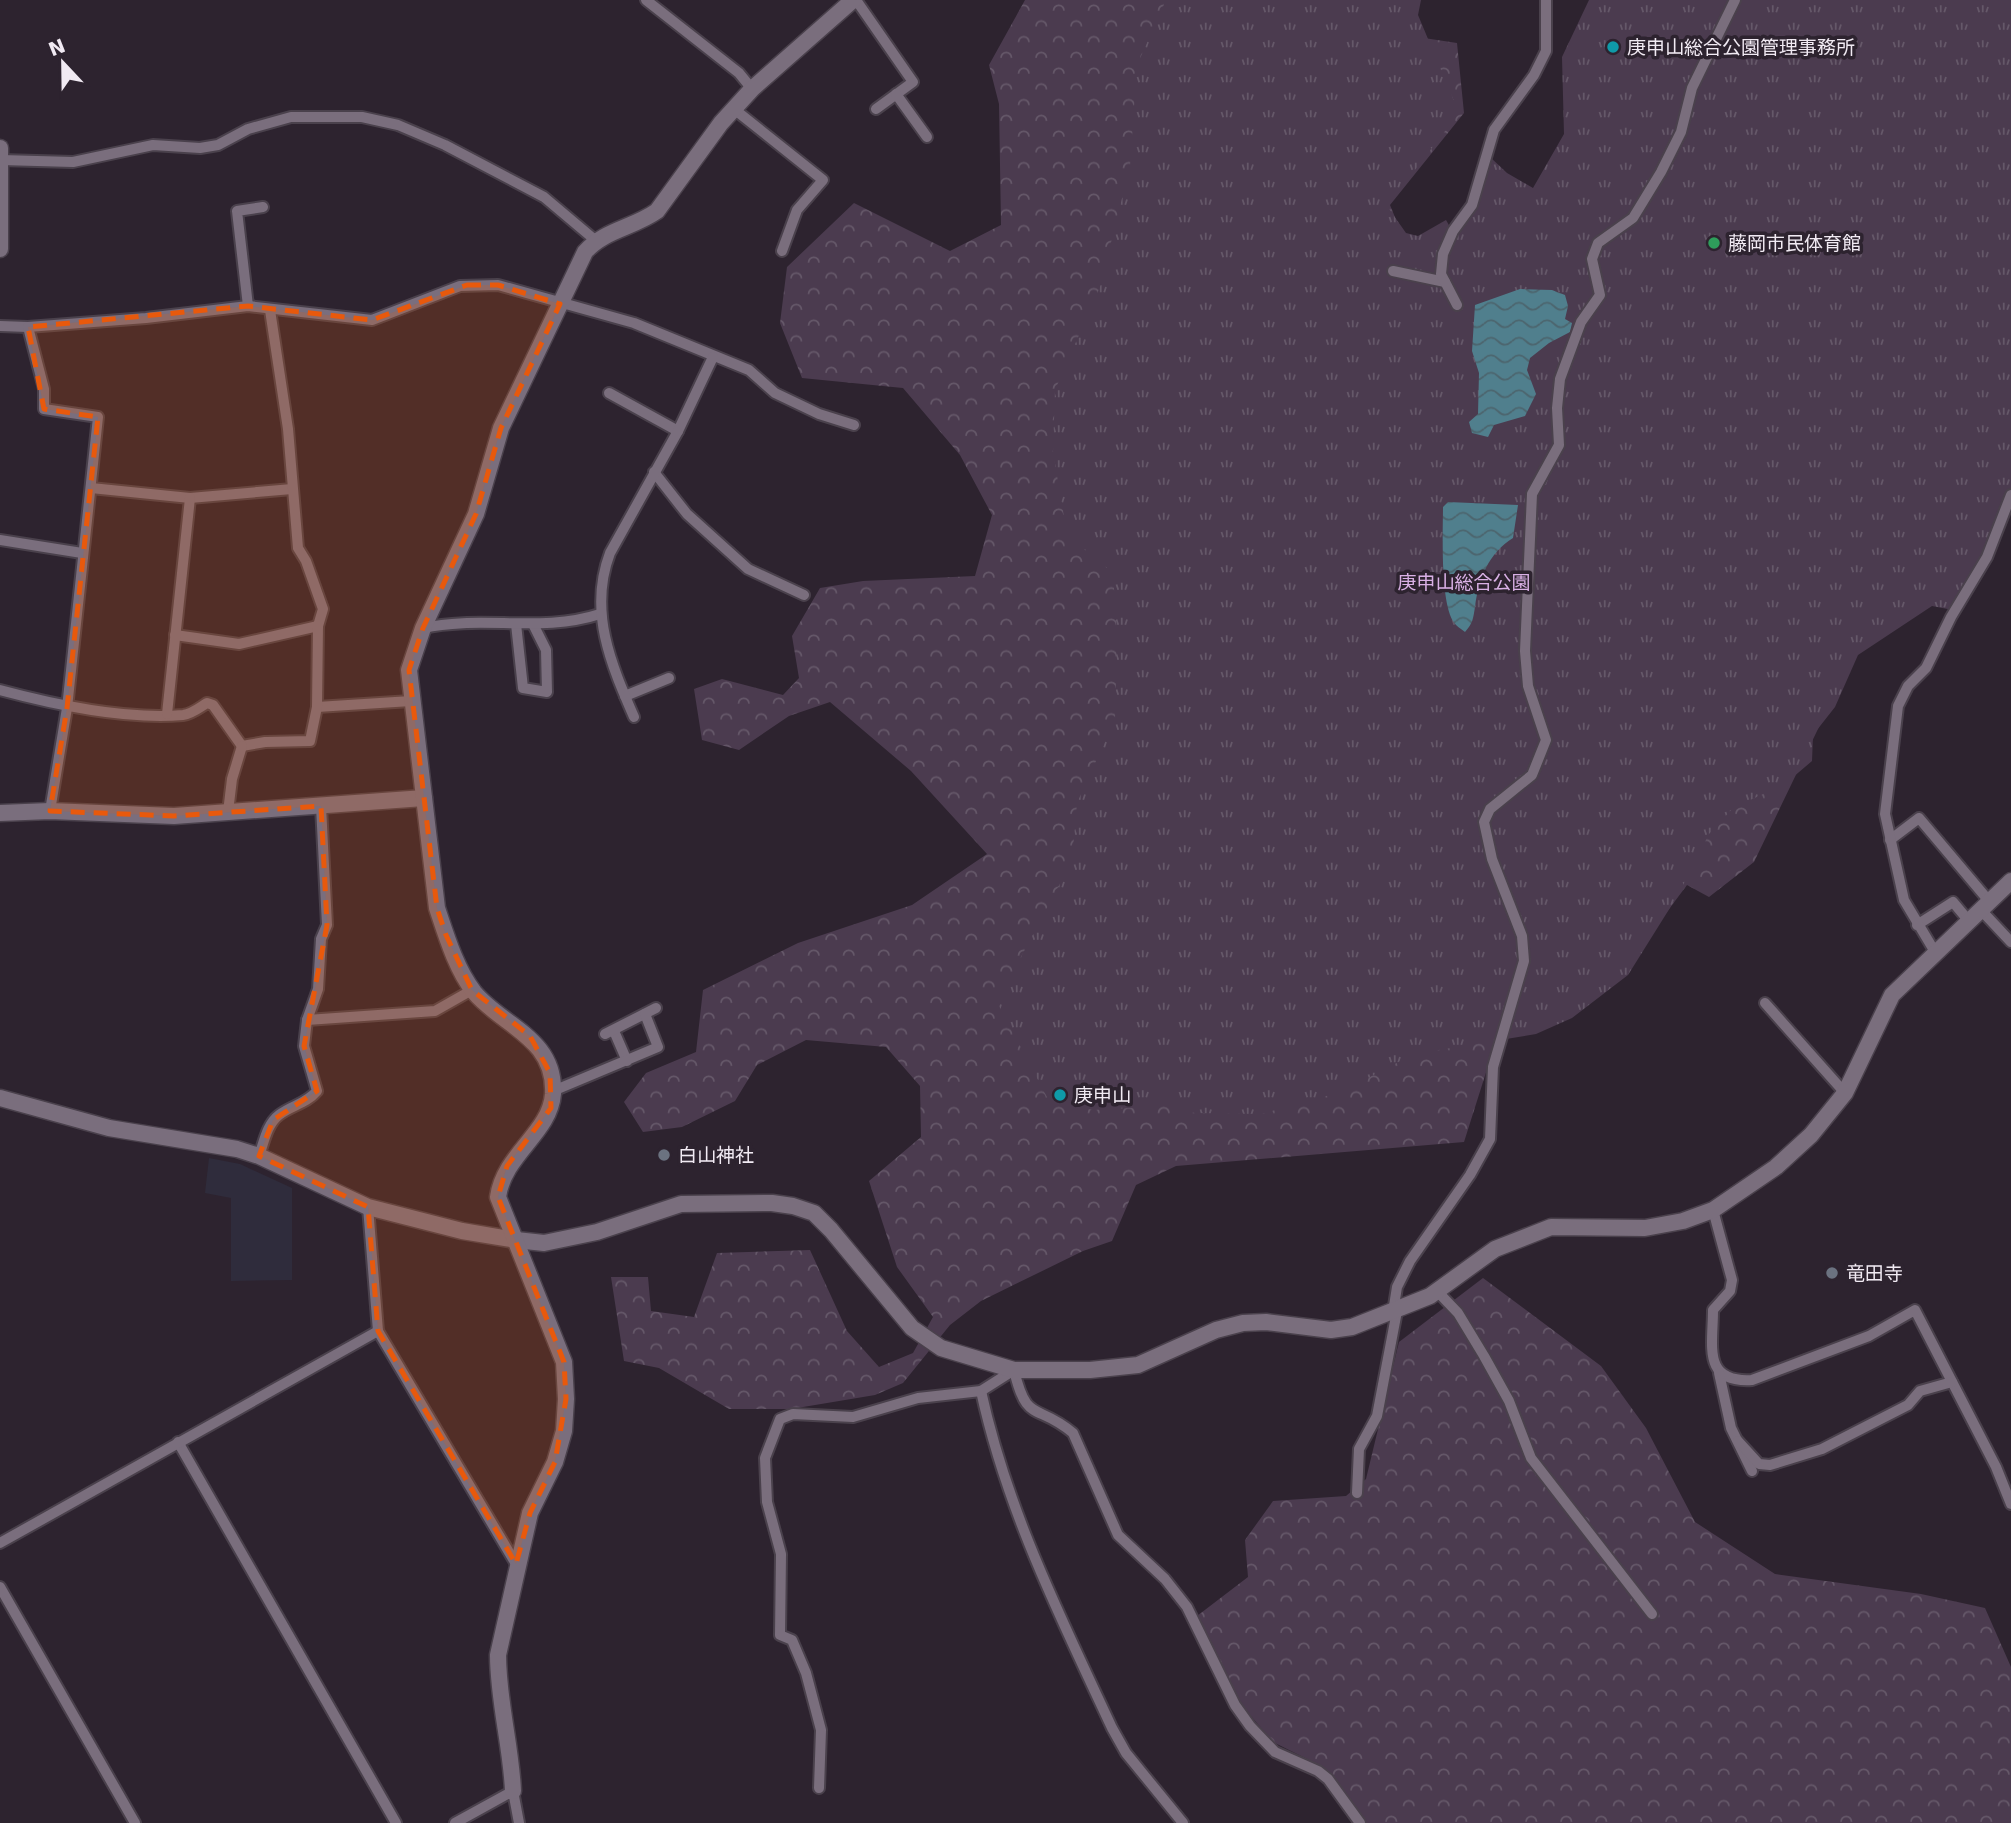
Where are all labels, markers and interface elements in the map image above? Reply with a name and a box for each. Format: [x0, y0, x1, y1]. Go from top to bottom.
north arrow [28, 28, 98, 98]
text: N [45, 34, 68, 60]
place label: 庚申山総合公園管理事務所 [1627, 36, 1855, 58]
marker: 庚申山総合公園管理事務所 [1605, 39, 1621, 55]
place label: 藤岡市民体育館 [1728, 232, 1861, 254]
marker: 藤岡市民体育館 [1706, 235, 1722, 251]
park label: 庚申山総合公園 [1397, 571, 1531, 593]
place label: 庚申山 [1074, 1084, 1131, 1106]
marker: 庚申山 [1052, 1087, 1068, 1103]
place label: 白山神社 [678, 1144, 754, 1166]
marker: 白山神社 [656, 1147, 672, 1163]
place label: 竜田寺 [1846, 1262, 1903, 1284]
marker: 竜田寺 [1824, 1265, 1840, 1281]

